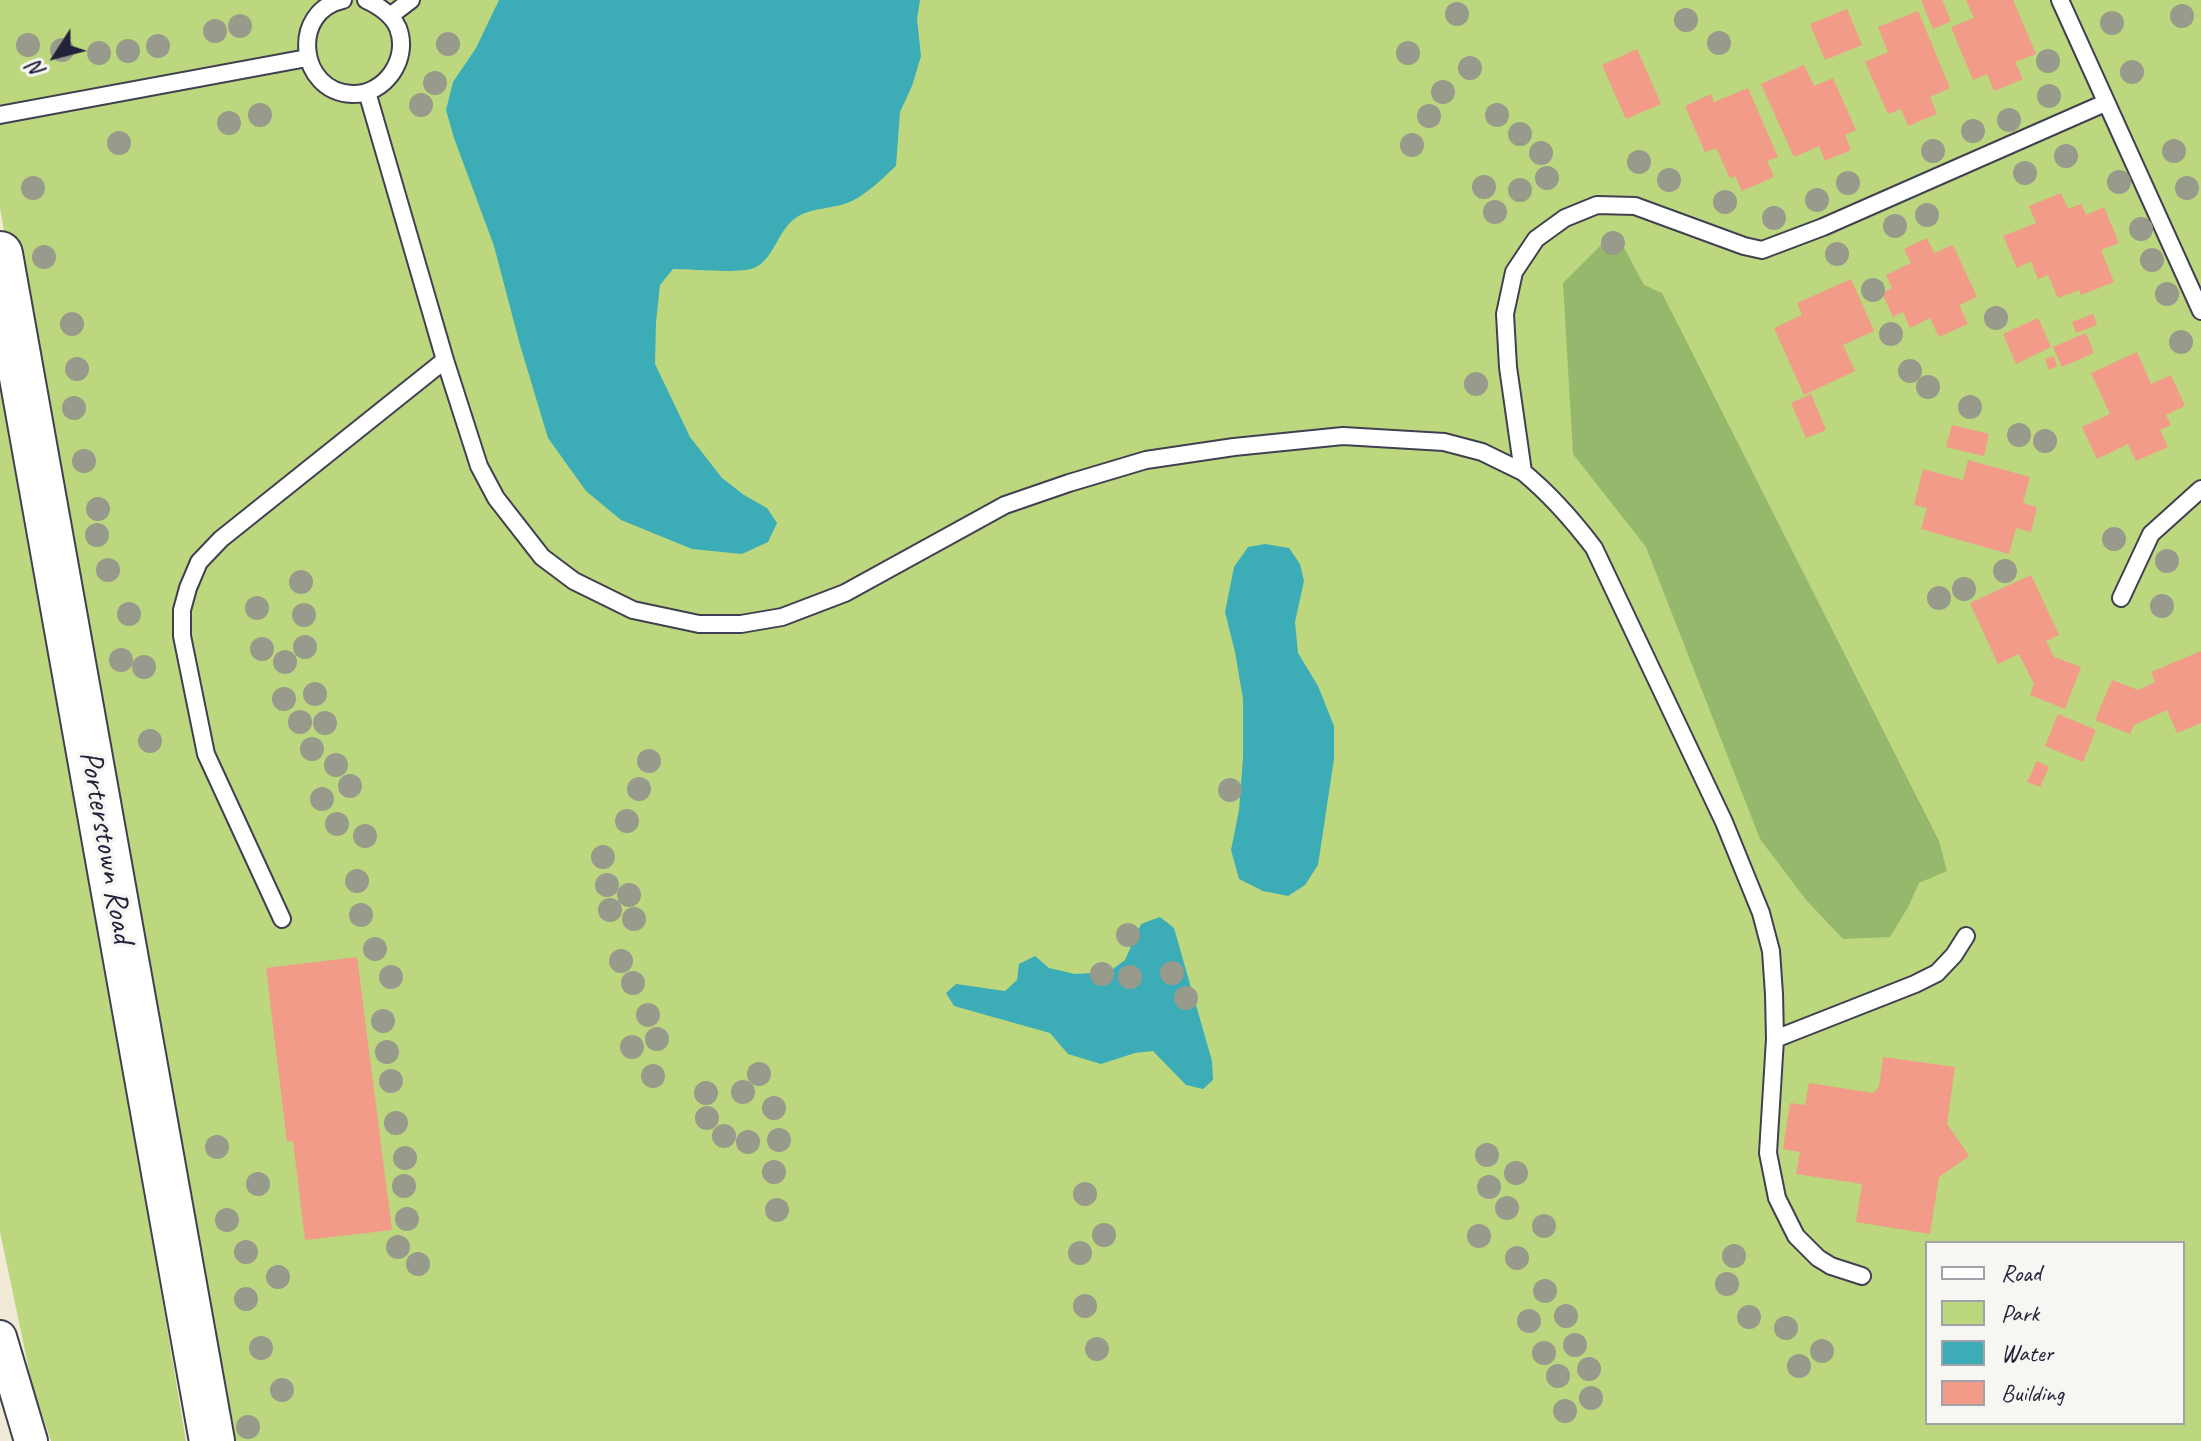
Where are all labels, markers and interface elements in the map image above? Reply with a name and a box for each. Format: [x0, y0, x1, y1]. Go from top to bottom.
north arrow [16, 16, 96, 96]
text: N [21, 56, 52, 84]
street label: Porterstown Road [70, 748, 142, 946]
legend [1925, 1241, 2185, 1425]
text: Road [2001, 1258, 2041, 1288]
text: Park [2001, 1298, 2039, 1328]
text: Water [2001, 1338, 2053, 1368]
text: Building [2001, 1378, 2064, 1408]

